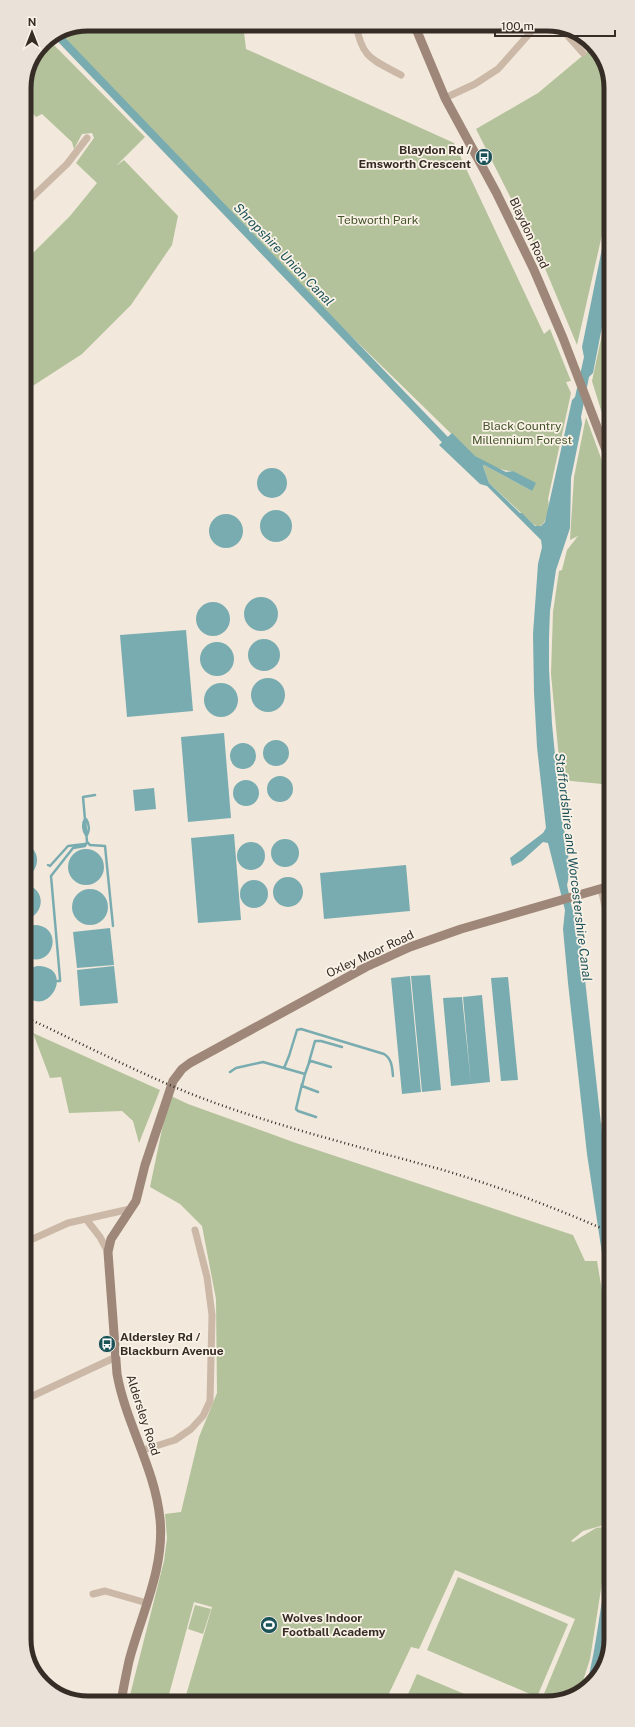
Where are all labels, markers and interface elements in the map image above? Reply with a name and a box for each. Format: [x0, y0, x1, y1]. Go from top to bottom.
north arrow [12, 12, 52, 52]
scale bar [495, 12, 615, 38]
text: N [28, 16, 36, 28]
text: 100 m [501, 19, 534, 33]
place label: Blaydon Rd / Emsworth Crescent [358, 143, 471, 171]
bus stop icon: Blaydon Rd / Emsworth Crescent [474, 147, 494, 167]
street label: Blaydon Road [506, 195, 552, 271]
water label: Shropshire Union Canal [231, 200, 337, 309]
park label: Tebworth Park [338, 213, 419, 227]
park label: Black Country Millennium Forest [472, 419, 572, 447]
water label: Staffordshire and Worcestershire Canal [552, 752, 595, 982]
street label: Oxley Moor Road [324, 928, 416, 980]
place label: Aldersley Rd / Blackburn Avenue [120, 1330, 224, 1358]
bus stop icon: Aldersley Rd / Blackburn Avenue [97, 1334, 117, 1354]
street label: Aldersley Road [123, 1373, 163, 1457]
place label: Wolves Indoor Football Academy [282, 1611, 386, 1639]
sports icon: Wolves Indoor Football Academy [259, 1615, 279, 1635]

